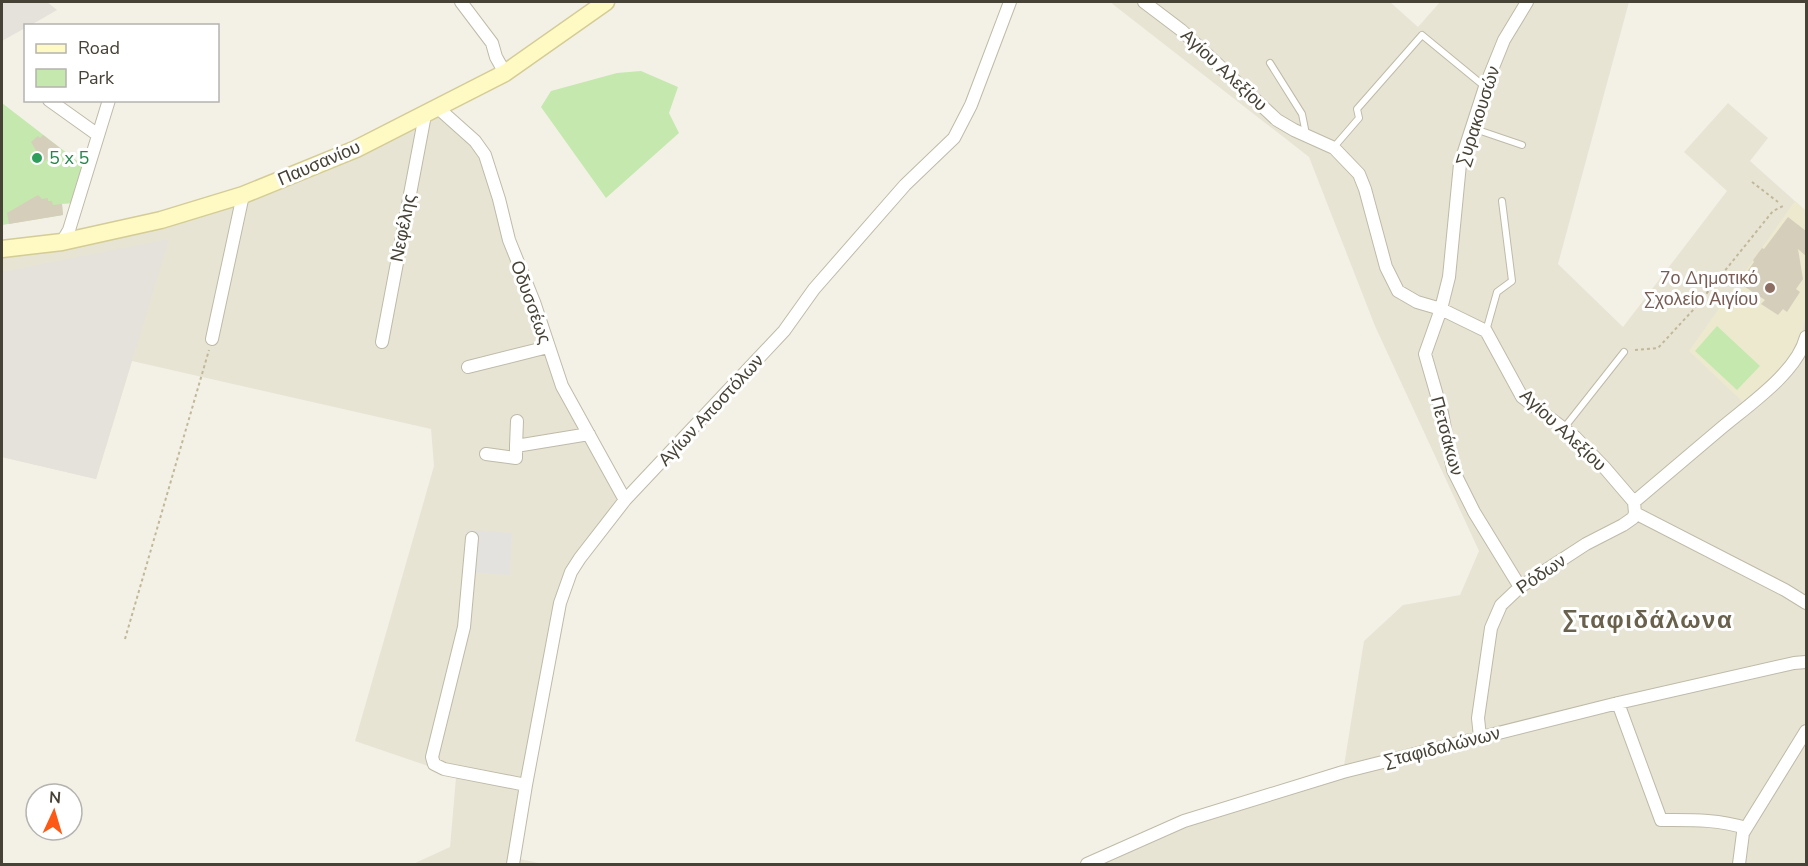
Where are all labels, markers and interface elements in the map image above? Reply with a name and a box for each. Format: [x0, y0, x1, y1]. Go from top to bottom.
legend [24, 24, 219, 102]
street label: Αγίου Αλεξίου [1176, 24, 1272, 116]
text: Road [78, 36, 120, 60]
street label: Συρακουσών [1451, 63, 1505, 169]
text: Park [78, 66, 115, 90]
street label: Παυσανίου [274, 135, 364, 191]
place label: 5 x 5 [49, 146, 89, 170]
marker: 5 x 5 [30, 151, 44, 165]
street label: Νεφέλης [385, 192, 421, 264]
street label: Οδυσσέως [505, 257, 557, 347]
place label: 7ο Δημοτικό Σχολείο Αιγίου [1644, 266, 1758, 311]
marker: 7ο Δημοτικό Σχολείο Αιγίου [1763, 281, 1777, 295]
street label: Αγίων Αποστόλων [653, 349, 769, 471]
street label: Αγίου Αλεξίου [1515, 384, 1611, 476]
street label: Πετσάκων [1425, 394, 1469, 478]
street label: Ρόδων [1511, 549, 1571, 599]
district label: Σταφιδάλωνα [1563, 604, 1733, 636]
street label: Σταφιδαλώνων [1381, 721, 1503, 773]
north arrow [24, 782, 84, 842]
text: N [48, 787, 62, 809]

